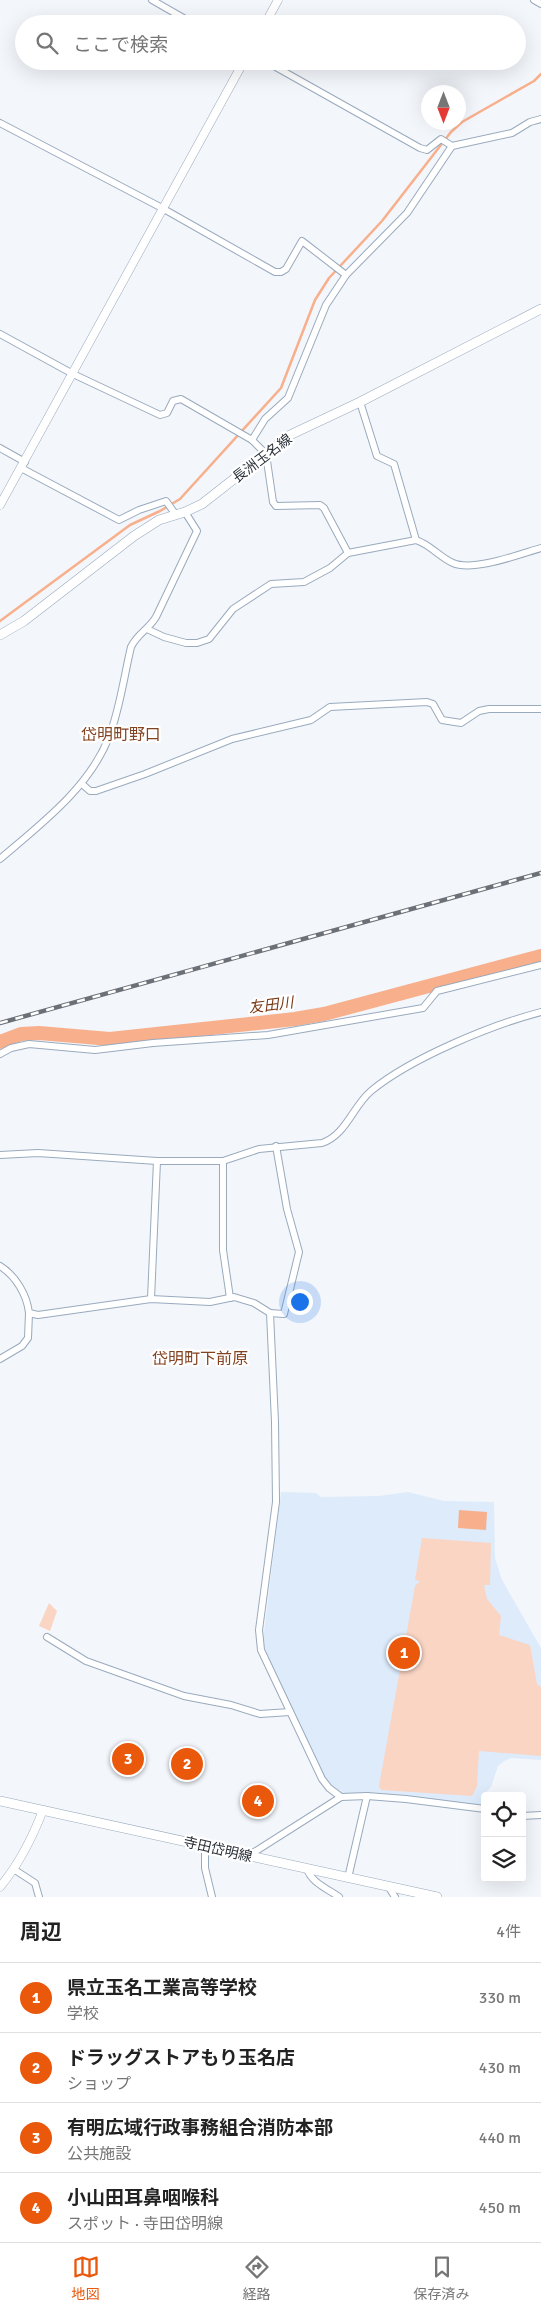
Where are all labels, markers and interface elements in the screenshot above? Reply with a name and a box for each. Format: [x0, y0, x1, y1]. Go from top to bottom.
search box [15, 15, 526, 70]
icon: search [33, 29, 61, 57]
text: ここで検索 [73, 33, 168, 57]
north arrow [421, 85, 466, 130]
street label: 長洲玉名線 [229, 431, 295, 486]
district label: 岱明町野口 [81, 725, 161, 745]
water label: 友田川 [248, 993, 296, 1017]
your location [287, 1289, 313, 1315]
district label: 岱明町下前原 [152, 1349, 248, 1369]
pin: 1 [388, 1634, 420, 1672]
pin: 3 [112, 1740, 144, 1778]
pin: 2 [171, 1745, 203, 1783]
pin: 4 [242, 1782, 274, 1820]
map controls [481, 1792, 526, 1882]
button: locate [481, 1792, 526, 1837]
street label: 寺田岱明線 [182, 1833, 254, 1866]
button: layers [481, 1837, 526, 1882]
text: 周辺 [20, 1919, 62, 1945]
text: 4件 [496, 1922, 521, 1942]
text: 県立玉名工業高等学校 [67, 1976, 257, 2000]
text: 1 [32, 1988, 40, 2008]
text: 330 m [479, 1988, 521, 2008]
text: 学校 [67, 2004, 99, 2024]
text: ドラッグストアもり玉名店 [67, 2046, 295, 2070]
text: 2 [32, 2058, 40, 2078]
text: 430 m [479, 2058, 521, 2078]
text: ショップ [67, 2074, 131, 2094]
text: 有明広域行政事務組合消防本部 [67, 2116, 333, 2140]
text: 3 [32, 2128, 40, 2148]
text: 440 m [479, 2128, 521, 2148]
text: 公共施設 [67, 2144, 131, 2164]
text: 小山田耳鼻咽喉科 [67, 2186, 219, 2210]
text: 4 [32, 2198, 40, 2218]
text: 450 m [479, 2198, 521, 2218]
text: スポット · 寺田岱明線 [67, 2214, 223, 2234]
tab: 地図 [72, 2253, 100, 2303]
tab: 経路 [243, 2253, 271, 2303]
tab: 保存済み [414, 2253, 470, 2303]

